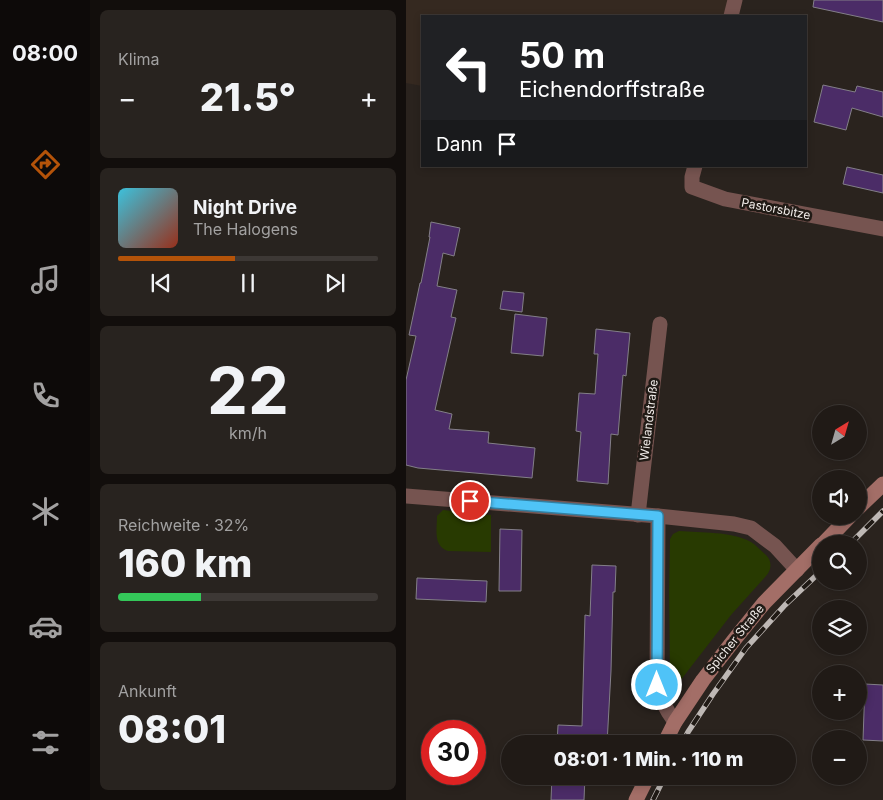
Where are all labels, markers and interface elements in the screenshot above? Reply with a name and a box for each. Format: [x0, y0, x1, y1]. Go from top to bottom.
text: 50 m [519, 34, 605, 76]
icon: left [436, 35, 501, 100]
text: 08:00 [12, 40, 78, 66]
text: Klima [118, 49, 160, 69]
text: 21.5° [200, 74, 296, 120]
text: Eichendorffstraße [519, 76, 705, 102]
text: − [118, 81, 137, 115]
text: + [359, 81, 378, 115]
icon: arrive [493, 130, 521, 158]
text: Dann [436, 133, 483, 156]
icon: directions [28, 147, 63, 182]
street label: Pastorsbitze [740, 194, 812, 223]
text: Night Drive [193, 196, 297, 219]
text: The Halogens [193, 219, 298, 239]
icon: music [28, 262, 63, 297]
icon: previous [147, 269, 175, 297]
icon: pause [234, 269, 262, 297]
icon: next [321, 269, 349, 297]
text: 22 [207, 351, 289, 430]
icon: phone [28, 378, 63, 413]
street label: Wielandstraße [636, 378, 661, 461]
north arrow [812, 405, 867, 460]
map controls [812, 405, 867, 785]
text: km/h [229, 423, 267, 443]
button: sound [812, 470, 867, 525]
pin [449, 480, 491, 522]
icon: arrive [456, 487, 484, 515]
icon: climate [28, 494, 63, 529]
text: Reichweite · 32% [118, 515, 249, 535]
button: search [812, 535, 867, 590]
text: 160 km [118, 540, 252, 586]
button: layers [812, 600, 867, 655]
street label: Spicher Straße [702, 601, 767, 676]
icon: car [28, 609, 63, 644]
position arrow [630, 658, 682, 710]
button: + [812, 665, 867, 720]
text: Ankunft [118, 681, 177, 701]
text: 08:01 [118, 706, 226, 752]
speed limit sign: 30 [421, 720, 486, 785]
icon: filters [28, 725, 63, 760]
button: − [812, 730, 867, 785]
text: 08:01 · 1 Min. · 110 m [554, 748, 743, 771]

